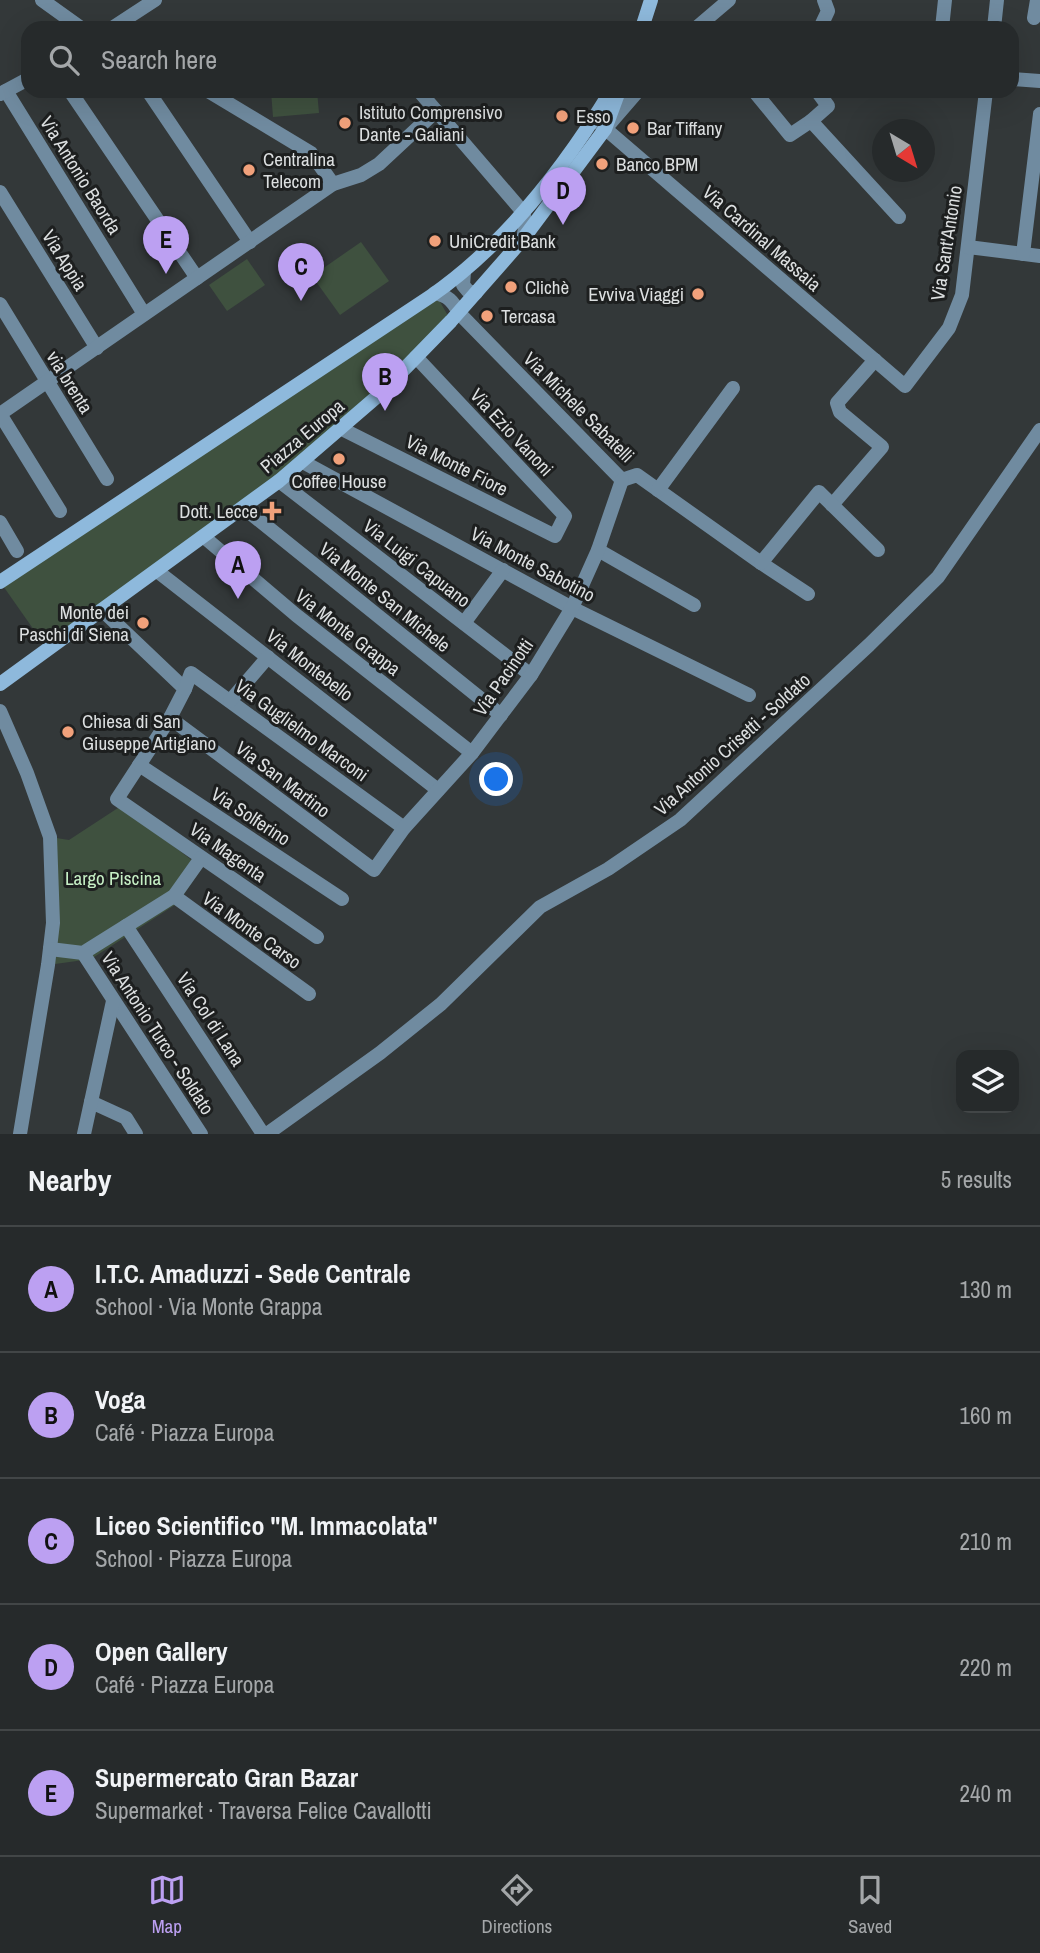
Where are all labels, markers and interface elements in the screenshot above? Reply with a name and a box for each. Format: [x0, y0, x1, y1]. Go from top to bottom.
search box [21, 21, 1019, 98]
icon: search [45, 41, 83, 79]
text: Search here [101, 42, 217, 77]
place label: Istituto Comprensivo Dante - Galiani [359, 99, 503, 147]
place label: Esso [576, 103, 611, 129]
marker: Esso [554, 108, 570, 124]
street label: Via Antonio Baorda [34, 111, 128, 239]
marker: Istituto Comprensivo Dante - Galiani [337, 115, 353, 131]
place label: Bar Tiffany [647, 115, 723, 141]
north arrow [872, 119, 935, 182]
marker: Bar Tiffany [625, 120, 641, 136]
place label: Centralina Telecom [263, 146, 335, 194]
place label: Banco BPM [616, 151, 698, 177]
marker: Banco BPM [594, 156, 610, 172]
marker: Centralina Telecom [241, 162, 257, 178]
pin: D [540, 167, 586, 225]
street label: Via Cardinal Massaia [697, 179, 827, 297]
street label: Via Sant'Antonio [924, 184, 968, 302]
pin: E [143, 216, 189, 274]
street label: Via Appia [36, 225, 94, 296]
place label: UniCredit Bank [449, 228, 556, 254]
marker: UniCredit Bank [427, 233, 443, 249]
pin: C [278, 243, 324, 301]
place label: Clichè [525, 274, 569, 300]
marker: Clichè [503, 279, 519, 295]
place label: Evviva Viaggi [588, 281, 684, 307]
marker: Evviva Viaggi [690, 286, 706, 302]
place label: Tercasa [501, 303, 556, 329]
marker: Tercasa [479, 308, 495, 324]
street label: via brenta [41, 346, 100, 419]
street label: Via Michele Sabatelli [518, 346, 640, 468]
pin: B [362, 353, 408, 411]
street label: Via Ezio Vanoni [465, 382, 559, 482]
street label: Piazza Europa [254, 393, 350, 479]
street label: Via Monte Fiore [401, 428, 513, 502]
marker: Coffee House [331, 451, 347, 467]
place label: Coffee House [291, 468, 387, 494]
place label: Dott. Lecce [179, 498, 258, 524]
marker: Dott. Lecce [264, 503, 280, 519]
street label: Via Luigi Capuano [358, 513, 476, 613]
street label: Via Monte Sabotino [466, 520, 600, 608]
street label: Via Monte San Michele [314, 536, 456, 658]
pin: A [215, 541, 261, 599]
street label: Via Monte Grappa [290, 583, 406, 682]
place label: Monte dei Paschi di Siena [19, 599, 129, 647]
marker: Monte dei Paschi di Siena [135, 615, 151, 631]
street label: Via Montebello [261, 623, 359, 707]
street label: Via Pacinotti [467, 633, 539, 721]
street label: Via Antonio Crisetti - Soldato [648, 667, 816, 821]
street label: Via Guglielmo Marconi [230, 673, 374, 787]
place label: Chiesa di San Giuseppe Artigiano [82, 708, 216, 756]
marker: Chiesa di San Giuseppe Artigiano [60, 724, 76, 740]
street label: Via San Martino [230, 735, 336, 823]
your location [479, 762, 513, 796]
street label: Via Solferino [206, 781, 296, 851]
street label: Via Magenta [184, 816, 272, 888]
park label: Largo Piscina [65, 865, 161, 891]
street label: Via Monte Carso [197, 885, 307, 975]
street label: Via Antonio Turco - Soldato [95, 946, 221, 1120]
street label: Via Col di Lana [171, 967, 251, 1071]
map controls [956, 1050, 1019, 1113]
button: layers [956, 1050, 1019, 1113]
text: Nearby [28, 1160, 111, 1200]
text: 5 results [941, 1164, 1012, 1195]
text: I.T.C. Amaduzzi - Sede Centrale [95, 1256, 411, 1291]
text: A [44, 1274, 58, 1305]
text: 130 m [960, 1274, 1012, 1305]
text: School · Via Monte Grappa [95, 1291, 322, 1322]
text: Voga [95, 1382, 146, 1417]
text: B [44, 1400, 58, 1431]
text: 160 m [960, 1400, 1012, 1431]
text: Café · Piazza Europa [95, 1417, 274, 1448]
text: Liceo Scientifico "M. Immacolata" [95, 1508, 438, 1543]
text: C [44, 1526, 58, 1557]
text: 210 m [960, 1526, 1012, 1557]
text: School · Piazza Europa [95, 1543, 292, 1574]
text: Open Gallery [95, 1634, 228, 1669]
text: D [44, 1652, 58, 1683]
text: 220 m [960, 1652, 1012, 1683]
text: Café · Piazza Europa [95, 1669, 274, 1700]
text: Supermercato Gran Bazar [95, 1760, 358, 1795]
text: E [45, 1778, 57, 1809]
text: 240 m [960, 1778, 1012, 1809]
text: Supermarket · Traversa Felice Cavallotti [95, 1795, 432, 1826]
tab: Map [148, 1871, 186, 1939]
tab: Directions [481, 1871, 552, 1939]
tab: Saved [848, 1871, 892, 1939]

